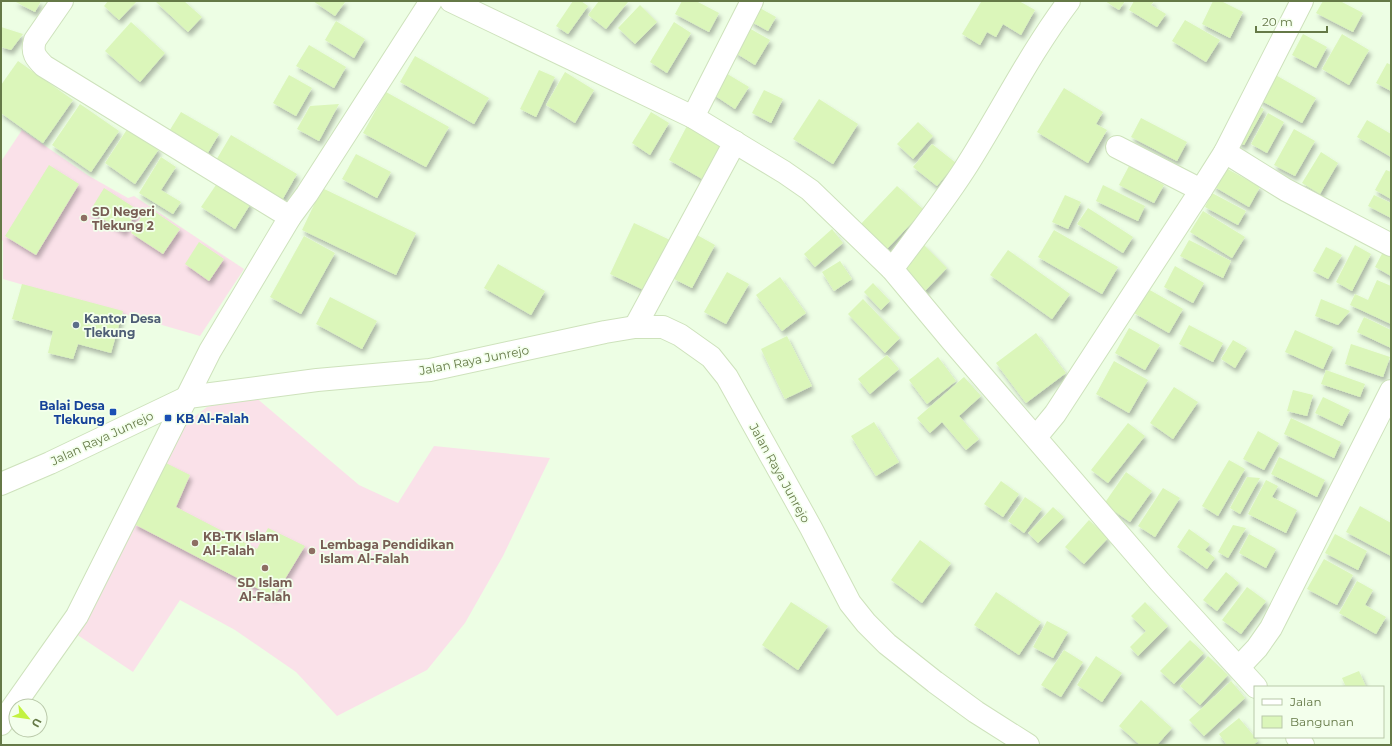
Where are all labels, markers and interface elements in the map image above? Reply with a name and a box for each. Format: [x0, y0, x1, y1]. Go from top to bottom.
scale bar [1256, 8, 1327, 34]
text: 20 m [1262, 14, 1293, 29]
place label: SD Negeri Tlekung 2 [92, 204, 155, 233]
marker: SD Negeri Tlekung 2 [79, 213, 89, 223]
place label: Kantor Desa Tlekung [84, 311, 161, 340]
marker: Kantor Desa Tlekung [71, 320, 81, 330]
street label: Jalan Raya Junrejo [417, 342, 530, 378]
place label: Balai Desa Tlekung [39, 398, 105, 427]
marker: Balai Desa Tlekung [108, 407, 118, 417]
street label: Jalan Raya Junrejo [47, 408, 156, 469]
place label: KB Al-Falah [176, 411, 249, 426]
marker: KB Al-Falah [163, 413, 173, 423]
street label: Jalan Raya Junrejo [746, 420, 814, 525]
place label: KB-TK Islam Al-Falah [202, 529, 279, 558]
place label: Lembaga Pendidikan Islam Al-Falah [320, 537, 454, 566]
marker: KB-TK Islam Al-Falah [190, 538, 200, 548]
marker: Lembaga Pendidikan Islam Al-Falah [307, 546, 317, 556]
marker: SD Islam Al-Falah [260, 563, 270, 573]
place label: SD Islam Al-Falah [238, 575, 292, 604]
legend [1254, 686, 1384, 738]
text: Jalan [1289, 694, 1322, 709]
north arrow [8, 698, 48, 738]
text: Bangunan [1290, 714, 1354, 729]
text: U [29, 716, 45, 730]

